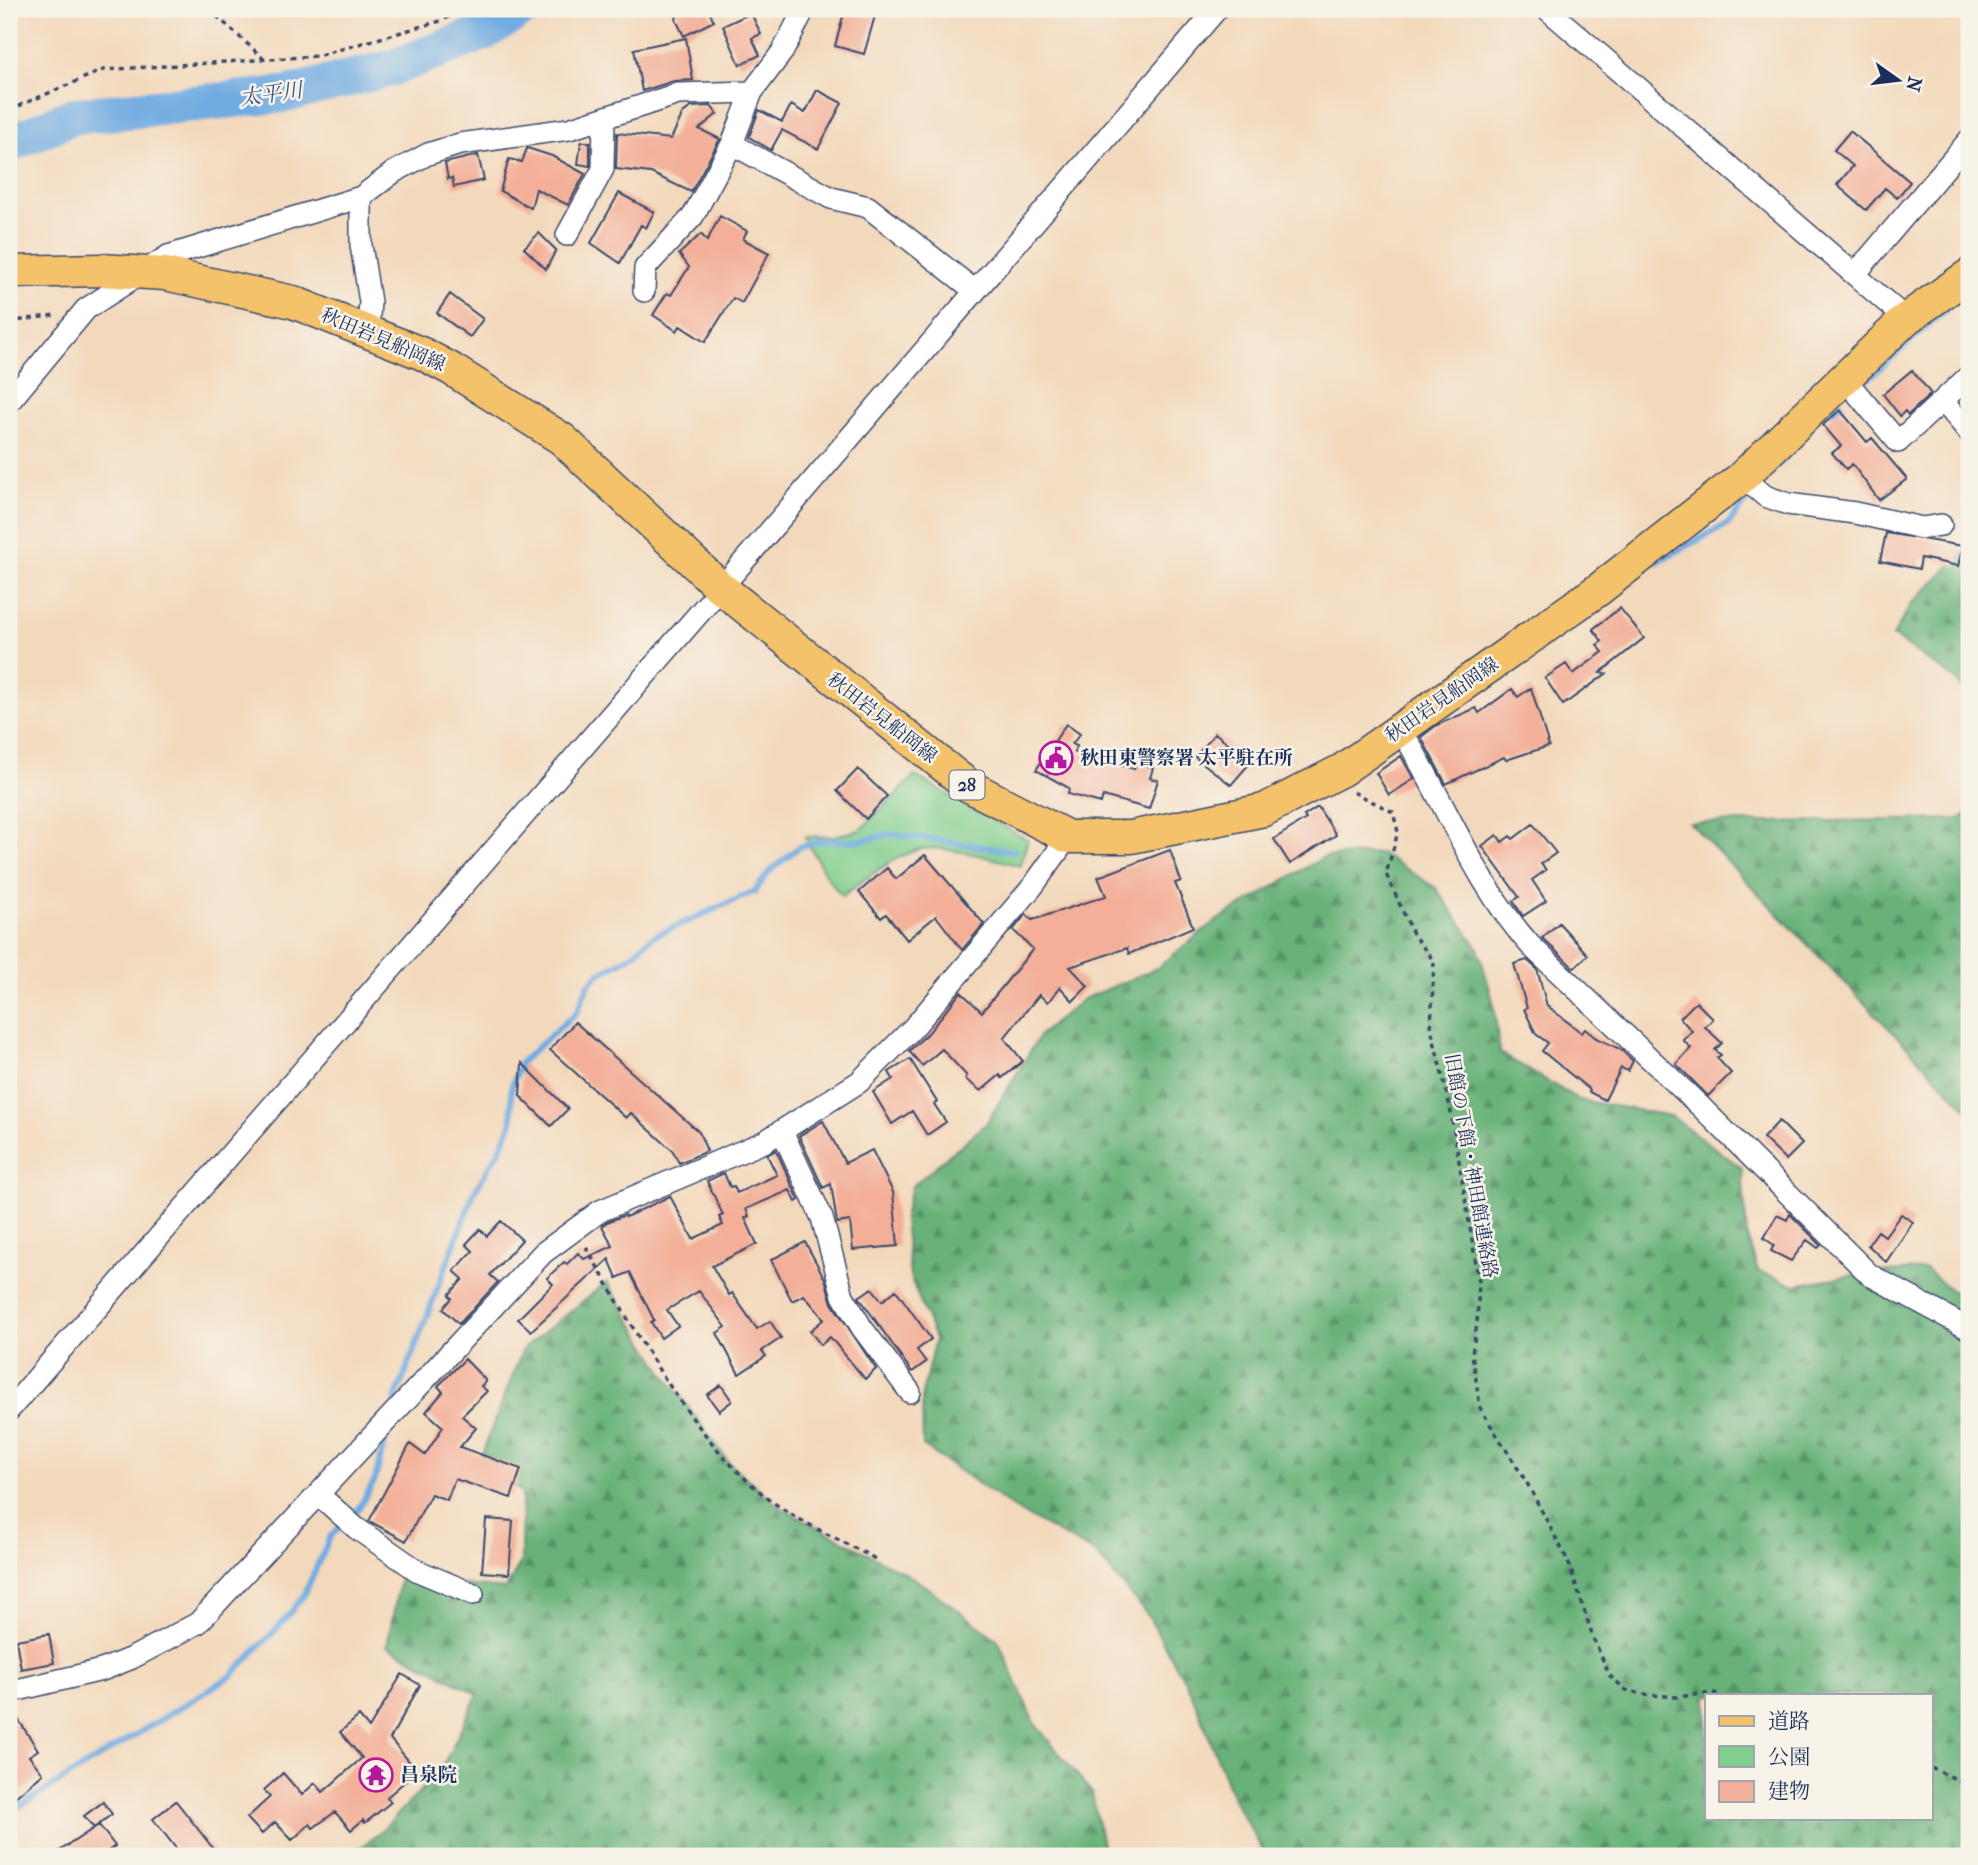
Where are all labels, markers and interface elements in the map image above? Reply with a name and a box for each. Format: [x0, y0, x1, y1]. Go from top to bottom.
north arrow [1862, 46, 1932, 116]
text: N [1901, 74, 1926, 94]
water label: 太平川 [238, 77, 306, 110]
street label: 秋田岩見船岡線 [317, 304, 449, 376]
street label: 秋田岩見船岡線 [1381, 653, 1503, 747]
street label: 秋田岩見船岡線 [823, 668, 941, 768]
public building icon: 秋田東警察署 太平駐在所 [1037, 739, 1075, 777]
place label: 秋田東警察署 太平駐在所 [1080, 747, 1293, 769]
road number: 28 [950, 770, 984, 800]
street label: 旧館の下館・神田館連絡路 [1440, 1052, 1502, 1280]
legend [1705, 1694, 1932, 1820]
text: 道路 [1768, 1709, 1810, 1733]
text: 公園 [1768, 1745, 1810, 1769]
temple icon: 昌泉院 [357, 1756, 395, 1794]
place label: 昌泉院 [400, 1764, 457, 1786]
text: 建物 [1768, 1779, 1810, 1803]

